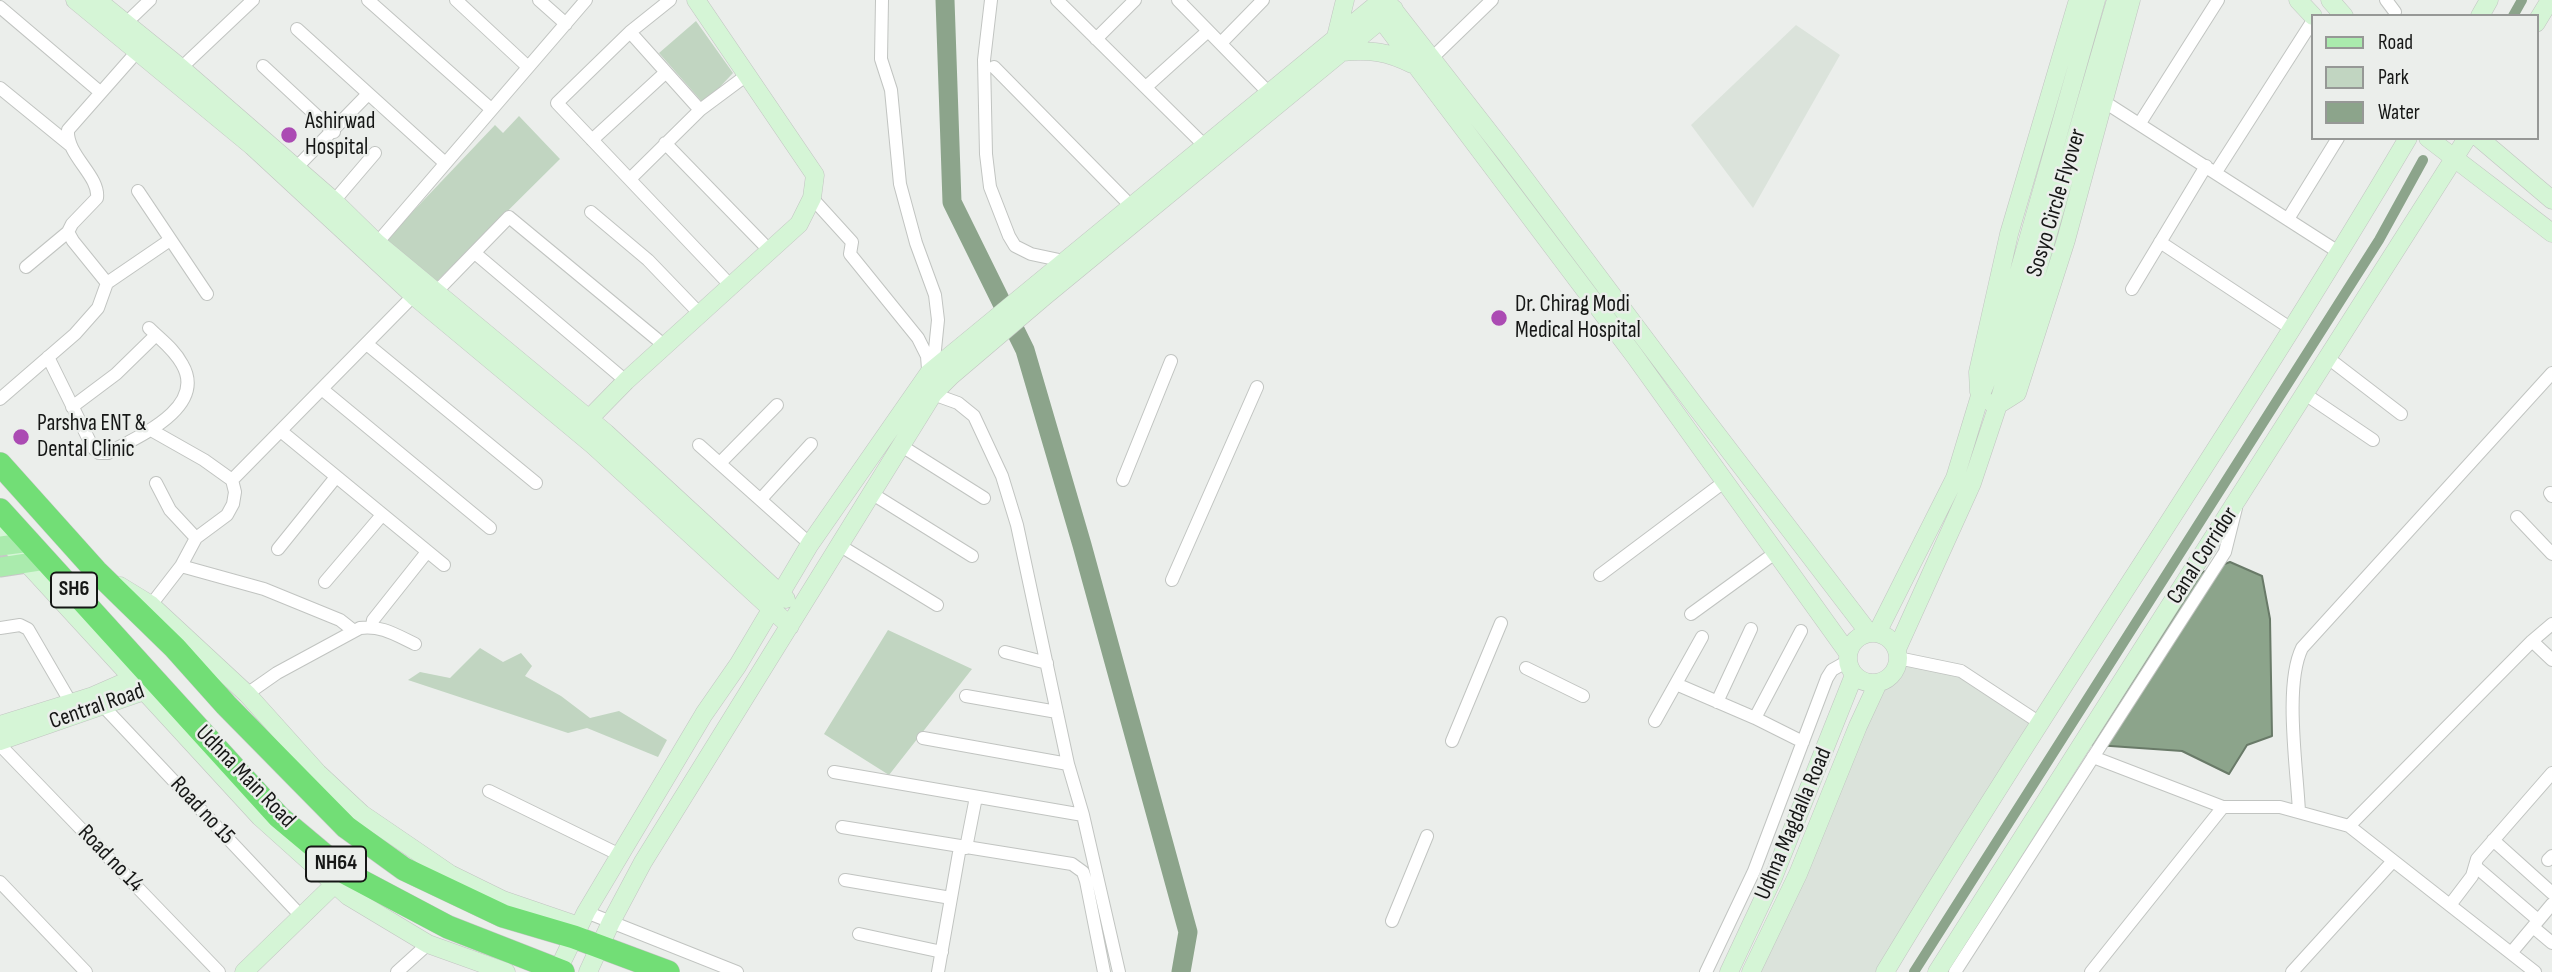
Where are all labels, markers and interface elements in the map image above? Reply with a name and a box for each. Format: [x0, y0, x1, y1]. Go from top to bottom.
legend [2310, 14, 2538, 140]
text: Road [2378, 30, 2413, 55]
text: Park [2378, 65, 2409, 90]
text: Water [2378, 100, 2420, 125]
place label: Ashirwad Hospital [305, 108, 375, 162]
marker: Ashirwad Hospital [279, 125, 299, 145]
street label: Sosyo Circle Flyover [2021, 126, 2093, 280]
place label: Dr. Chirag Modi Medical Hospital [1515, 291, 1641, 345]
marker: Dr. Chirag Modi Medical Hospital [1489, 308, 1509, 328]
place label: Parshva ENT & Dental Clinic [37, 410, 146, 464]
marker: Parshva ENT & Dental Clinic [11, 427, 31, 447]
street label: Canal Corridor [2161, 502, 2245, 610]
road number: SH6 [51, 572, 97, 608]
street label: Central Road [46, 678, 148, 736]
street label: Udhna Main Road [189, 720, 301, 834]
street label: Udhna Magdalla Road [1750, 744, 1838, 904]
street label: Road no 15 [164, 771, 240, 851]
street label: Road no 14 [71, 820, 149, 898]
road number: NH64 [306, 846, 366, 882]

